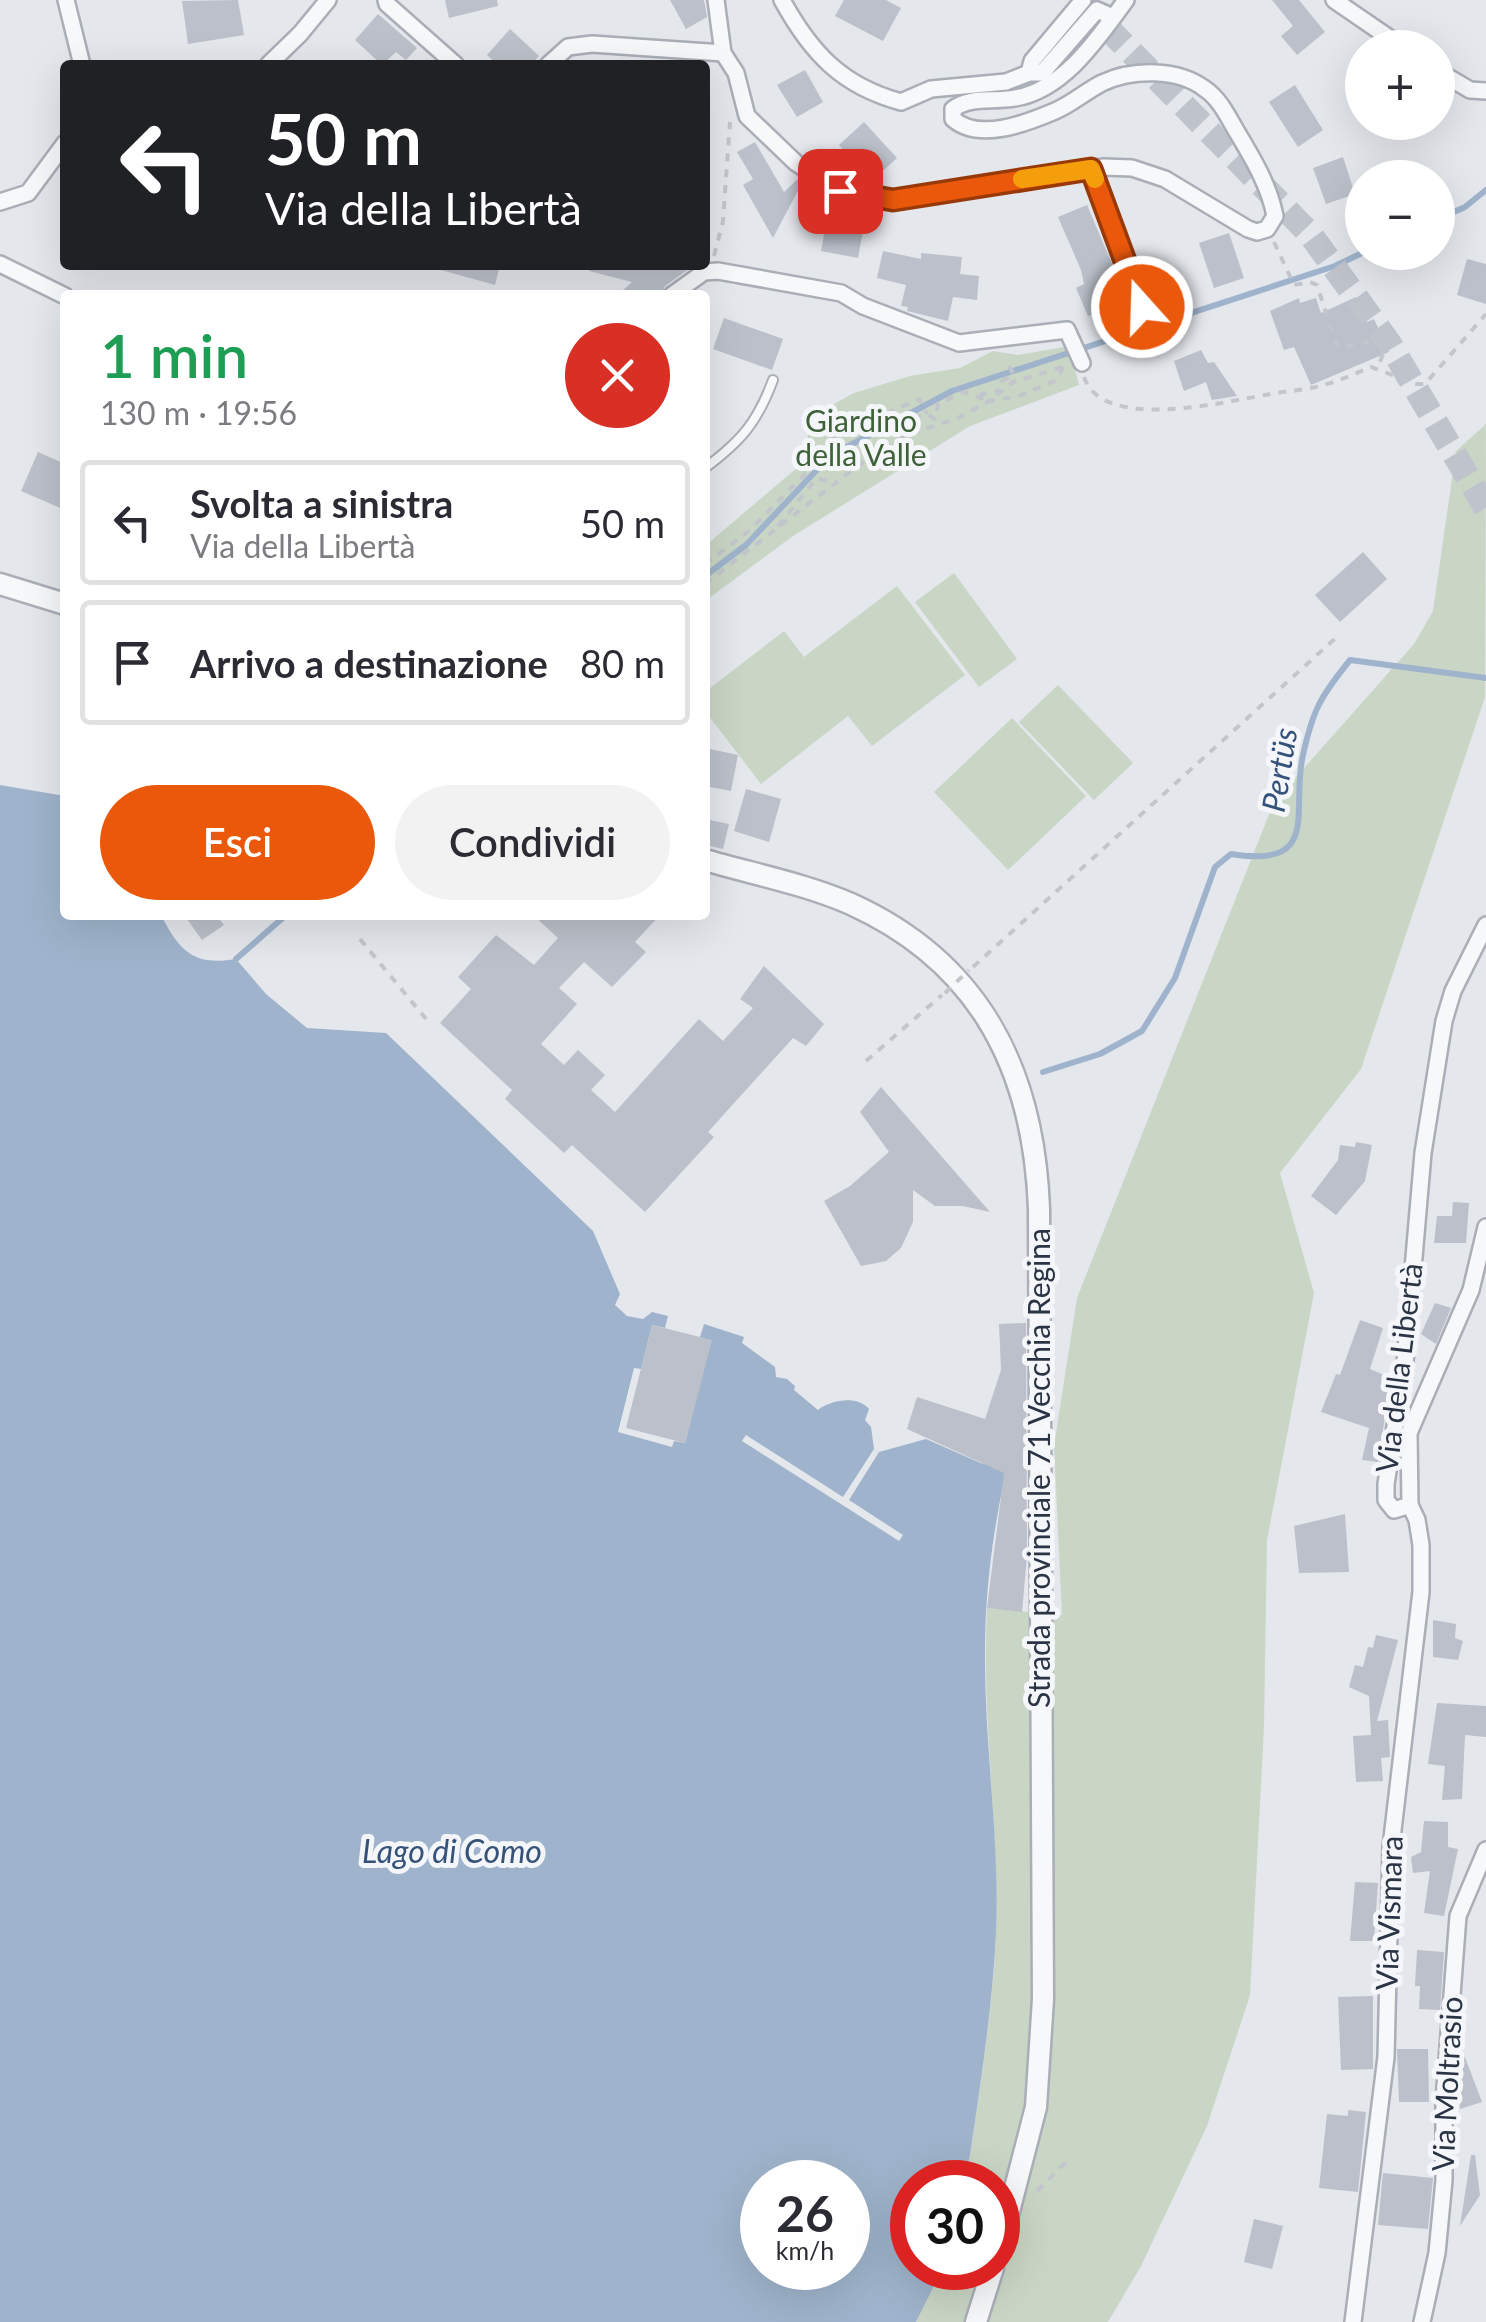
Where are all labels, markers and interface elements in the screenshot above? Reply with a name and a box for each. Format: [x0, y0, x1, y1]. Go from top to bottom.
map controls [1345, 30, 1455, 270]
button: + [1345, 30, 1455, 140]
text: 50 m [265, 96, 422, 180]
icon: left [100, 100, 230, 230]
pin [798, 149, 883, 234]
button: − [1345, 160, 1455, 270]
icon: arrive [813, 164, 868, 219]
text: Via della Libertà [265, 181, 582, 235]
position arrow [1090, 255, 1194, 359]
text: 1 min [100, 319, 248, 391]
button: close [565, 323, 670, 428]
text: 130 m · 19:56 [100, 393, 297, 432]
park label: Giardino della Valle [795, 402, 927, 472]
text: Svolta a sinistra [190, 480, 453, 526]
icon: left [105, 495, 160, 550]
text: 50 m [580, 500, 665, 546]
text: Via della Libertà [190, 526, 415, 565]
icon: arrive [105, 635, 160, 690]
text: Arrivo a destinazione [190, 640, 548, 686]
text: 80 m [580, 640, 665, 686]
water label: Pertüs [1253, 725, 1304, 815]
button: Esci [100, 785, 375, 900]
button: Condividi [395, 785, 670, 900]
street label: Strada provinciale 71 Vecchia Regina [1020, 1228, 1056, 1708]
street label: Via della Libertà [1367, 1261, 1429, 1475]
water label: Lago di Como [362, 1831, 542, 1870]
street label: Via Vismara [1367, 1835, 1409, 1991]
street label: Via Moltrasio [1423, 1996, 1469, 2172]
speed limit sign: 30 [890, 2160, 1020, 2290]
text: 26 [776, 2183, 834, 2243]
text: km/h [776, 2235, 834, 2265]

